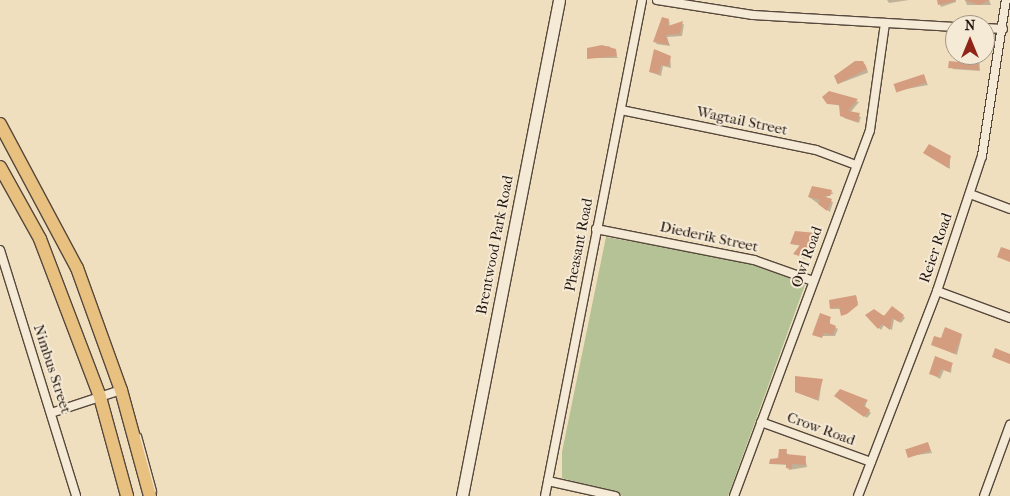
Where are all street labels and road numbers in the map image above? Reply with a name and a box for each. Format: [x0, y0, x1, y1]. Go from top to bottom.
street label: Wagtail Street [695, 103, 789, 139]
street label: Brentwood Park Road [473, 174, 517, 316]
street label: Pheasant Road [561, 197, 597, 293]
street label: Reier Road [916, 211, 956, 285]
street label: Diederik Street [658, 218, 760, 256]
street label: Owl Road [788, 224, 826, 290]
street label: Nimbus Street [29, 322, 75, 416]
street label: Crow Road [784, 408, 858, 450]

